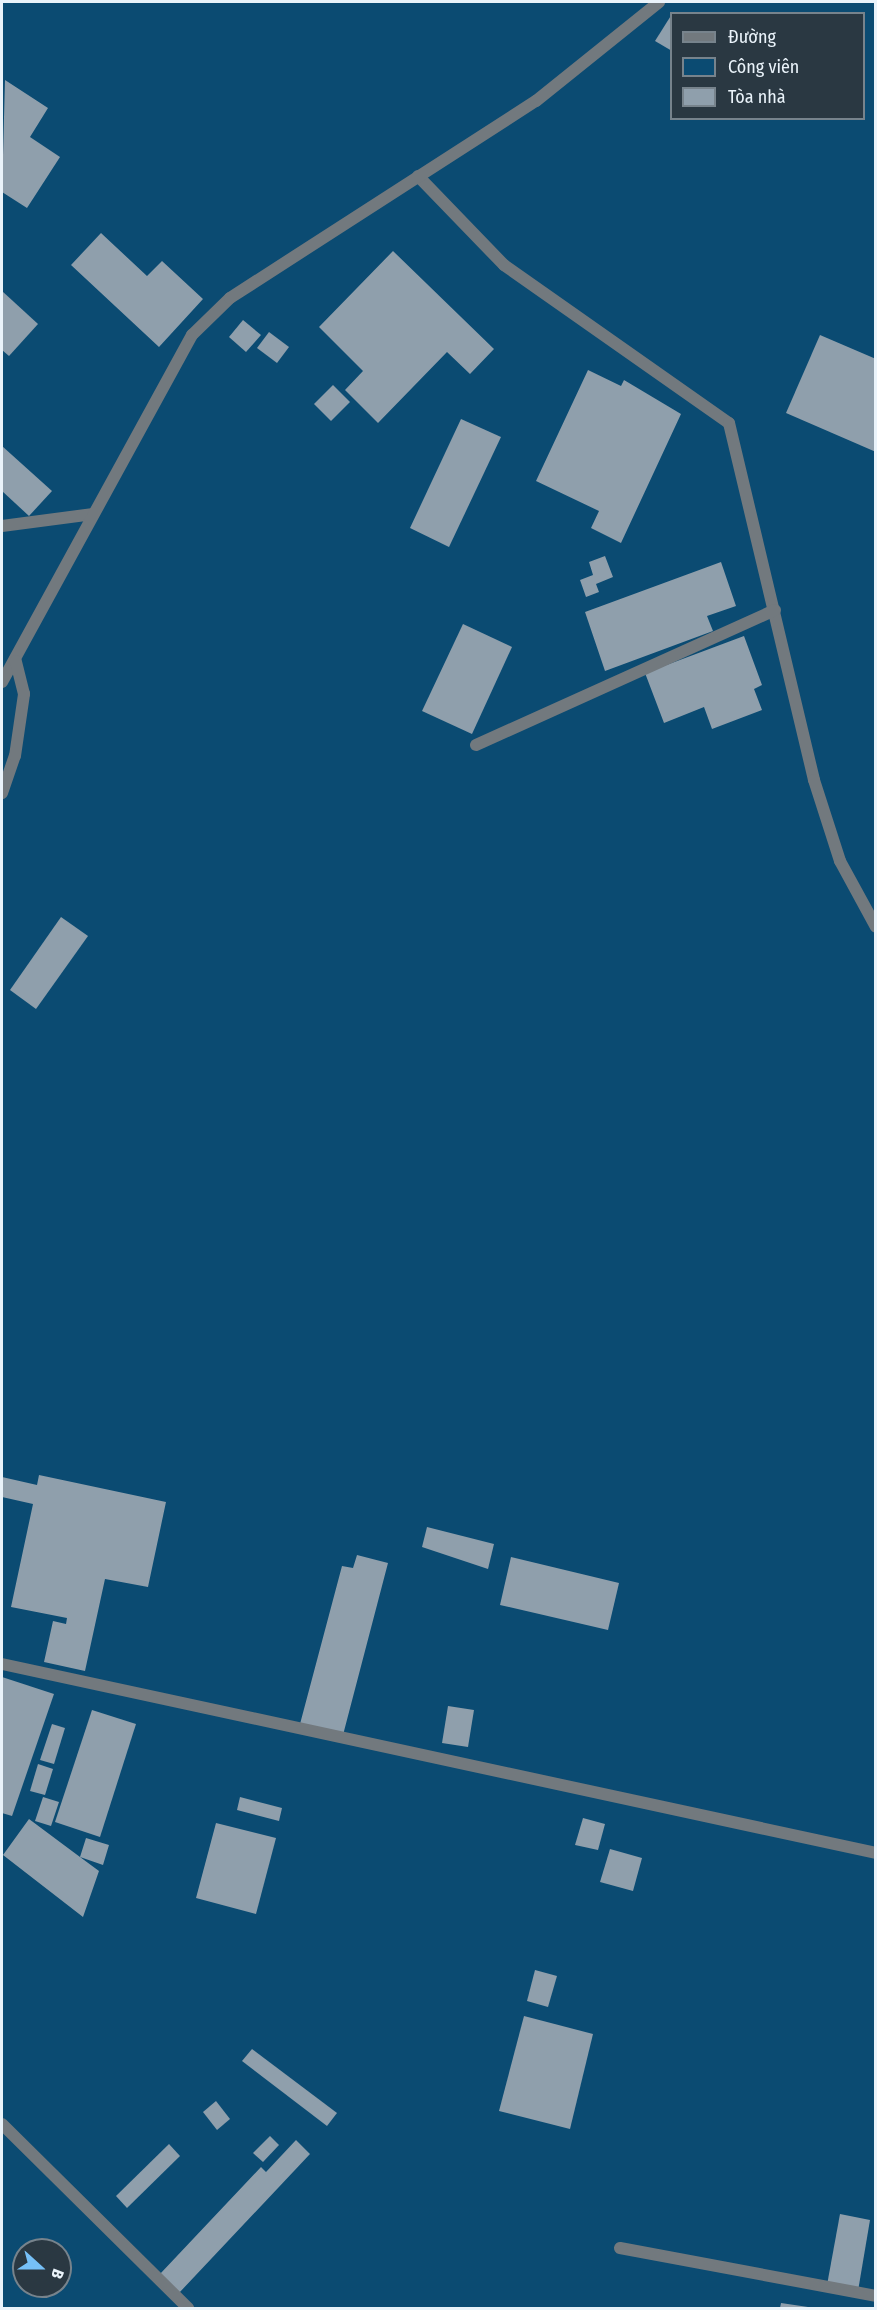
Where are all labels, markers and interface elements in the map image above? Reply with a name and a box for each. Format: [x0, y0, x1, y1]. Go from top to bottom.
legend [670, 12, 865, 120]
text: Đường [728, 26, 776, 48]
text: Công viên [728, 56, 799, 78]
text: Tòa nhà [728, 86, 786, 108]
north arrow [12, 2238, 72, 2298]
text: B [47, 2266, 68, 2281]

